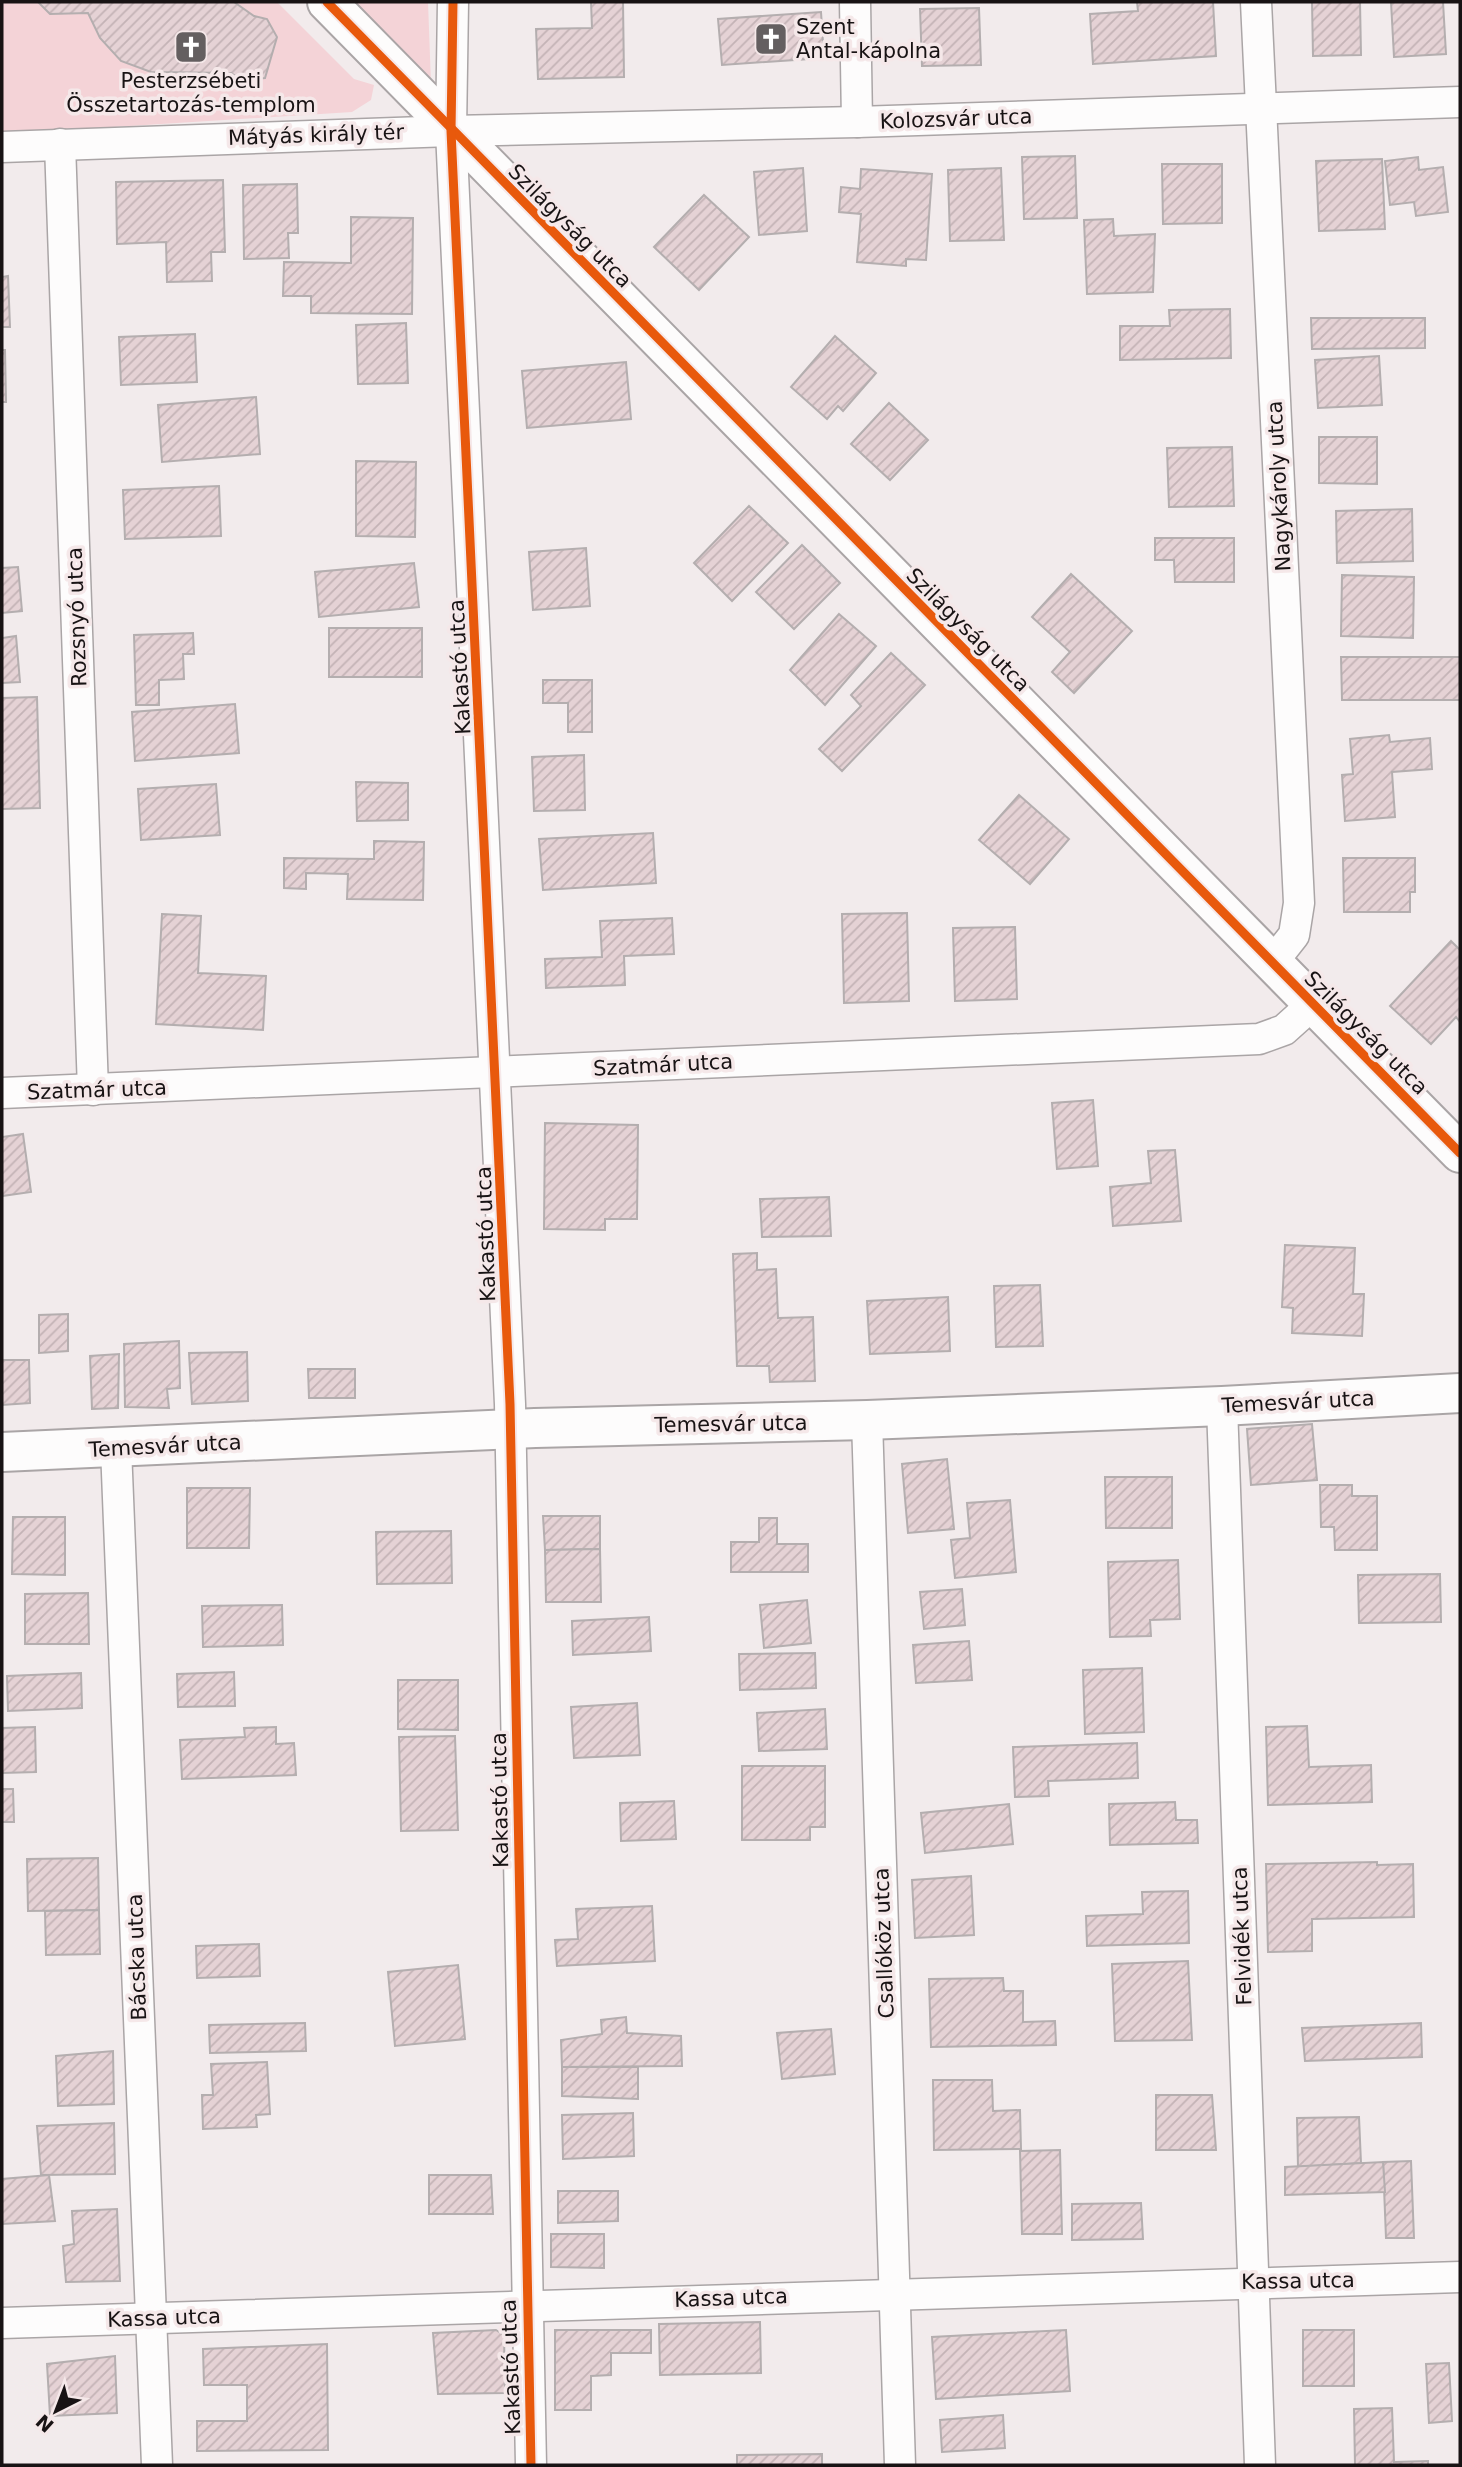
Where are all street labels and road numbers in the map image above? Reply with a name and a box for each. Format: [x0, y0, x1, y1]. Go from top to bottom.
street label: Kolozsvár utca [879, 104, 1033, 134]
street label: Mátyás király tér [227, 120, 405, 150]
street label: Szilágyság utca [503, 159, 637, 293]
street label: Nagykároly utca [1263, 400, 1295, 572]
street label: Rozsnyó utca [63, 547, 91, 687]
street label: Szilágyság utca [901, 563, 1035, 697]
street label: Kakastó utca [444, 599, 476, 735]
street label: Szilágyság utca [1299, 966, 1433, 1100]
street label: Szatmár utca [592, 1049, 734, 1081]
street label: Szatmár utca [27, 1076, 167, 1104]
street label: Kakastó utca [472, 1166, 500, 1302]
street label: Temesvár utca [1220, 1386, 1375, 1418]
street label: Temesvár utca [653, 1411, 808, 1437]
street label: Temesvár utca [87, 1430, 242, 1462]
street label: Kakastó utca [487, 1732, 513, 1868]
street label: Felvidék utca [1228, 1866, 1256, 2006]
street label: Csallóköz utca [869, 1867, 899, 2019]
street label: Bácska utca [123, 1893, 151, 2021]
street label: Kassa utca [1241, 2268, 1355, 2294]
street label: Kassa utca [674, 2284, 788, 2312]
street label: Kakastó utca [497, 2299, 525, 2435]
street label: Kassa utca [107, 2304, 221, 2332]

